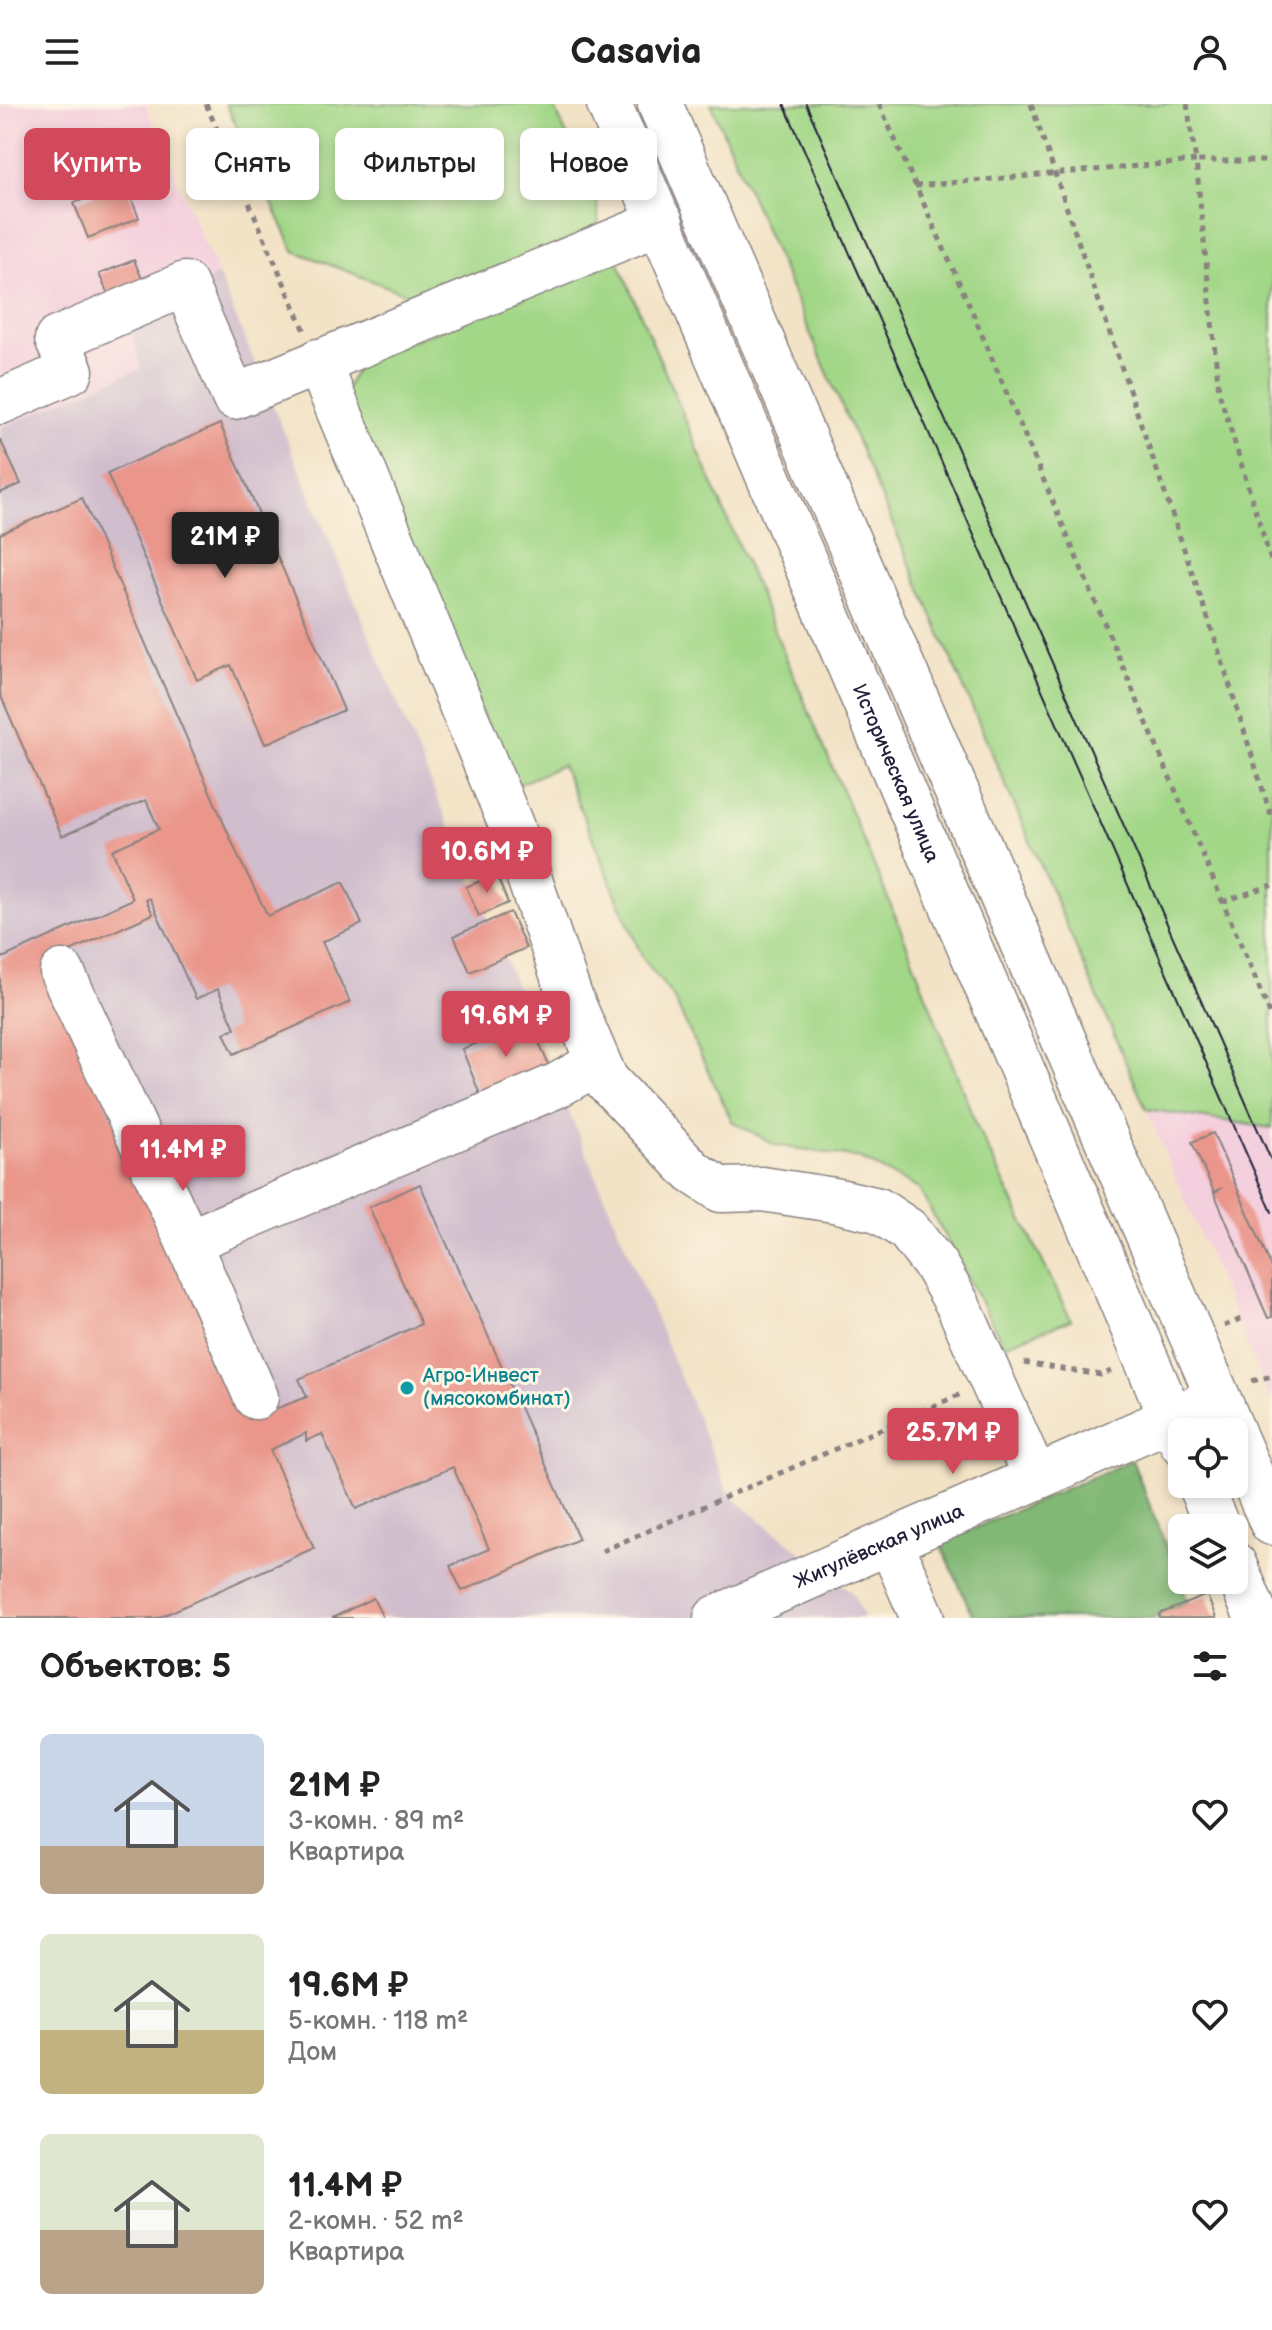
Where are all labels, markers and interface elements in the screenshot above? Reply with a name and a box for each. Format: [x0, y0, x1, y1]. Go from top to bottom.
icon: menu [40, 30, 84, 74]
icon: person [1188, 30, 1232, 74]
text: Casavia [570, 31, 702, 74]
chip: Купить [24, 128, 170, 200]
chip: Снять [186, 128, 319, 200]
chip: Фильтры [335, 128, 504, 200]
chip: Новое [520, 128, 657, 200]
pin: 21M ₽ [169, 512, 281, 580]
text: 21M ₽ [190, 522, 260, 553]
street label: Историческая улица [847, 680, 944, 866]
pin: 10.6M ₽ [413, 827, 561, 895]
text: 10.6M ₽ [440, 837, 534, 868]
pin: 19.6M ₽ [432, 991, 580, 1059]
text: 19.6M ₽ [460, 1001, 552, 1032]
pin: 11.4M ₽ [109, 1125, 257, 1193]
text: 11.4M ₽ [139, 1135, 227, 1166]
place label: Агро-Инвест (мясокомбинат) [422, 1364, 571, 1411]
marker: Агро-Инвест (мясокомбинат) [398, 1379, 416, 1397]
pin: 25.7M ₽ [879, 1408, 1027, 1476]
text: 25.7M ₽ [905, 1418, 1001, 1449]
map controls [1168, 1418, 1248, 1594]
button: locate [1168, 1418, 1248, 1498]
street label: Жигулёвская улица [791, 1499, 968, 1594]
button: layers [1168, 1514, 1248, 1594]
icon: filters [1188, 1644, 1232, 1688]
text: Объектов: 5 [40, 1646, 231, 1687]
text: 21M ₽ [288, 1765, 380, 1806]
icon: home [104, 1766, 200, 1862]
icon: heart [1188, 1792, 1232, 1836]
text: 3-комн. · 89 m² [288, 1806, 464, 1837]
text: Квартира [288, 1837, 405, 1868]
text: 19.6M ₽ [288, 1965, 409, 2006]
icon: home [104, 1966, 200, 2062]
icon: heart [1188, 1992, 1232, 2036]
text: 5-комн. · 118 m² [288, 2006, 468, 2037]
text: Дом [288, 2037, 337, 2068]
text: 11.4M ₽ [288, 2165, 402, 2206]
icon: home [104, 2166, 200, 2262]
icon: heart [1188, 2192, 1232, 2236]
text: 2-комн. · 52 m² [288, 2206, 464, 2237]
text: Квартира [288, 2237, 405, 2268]

